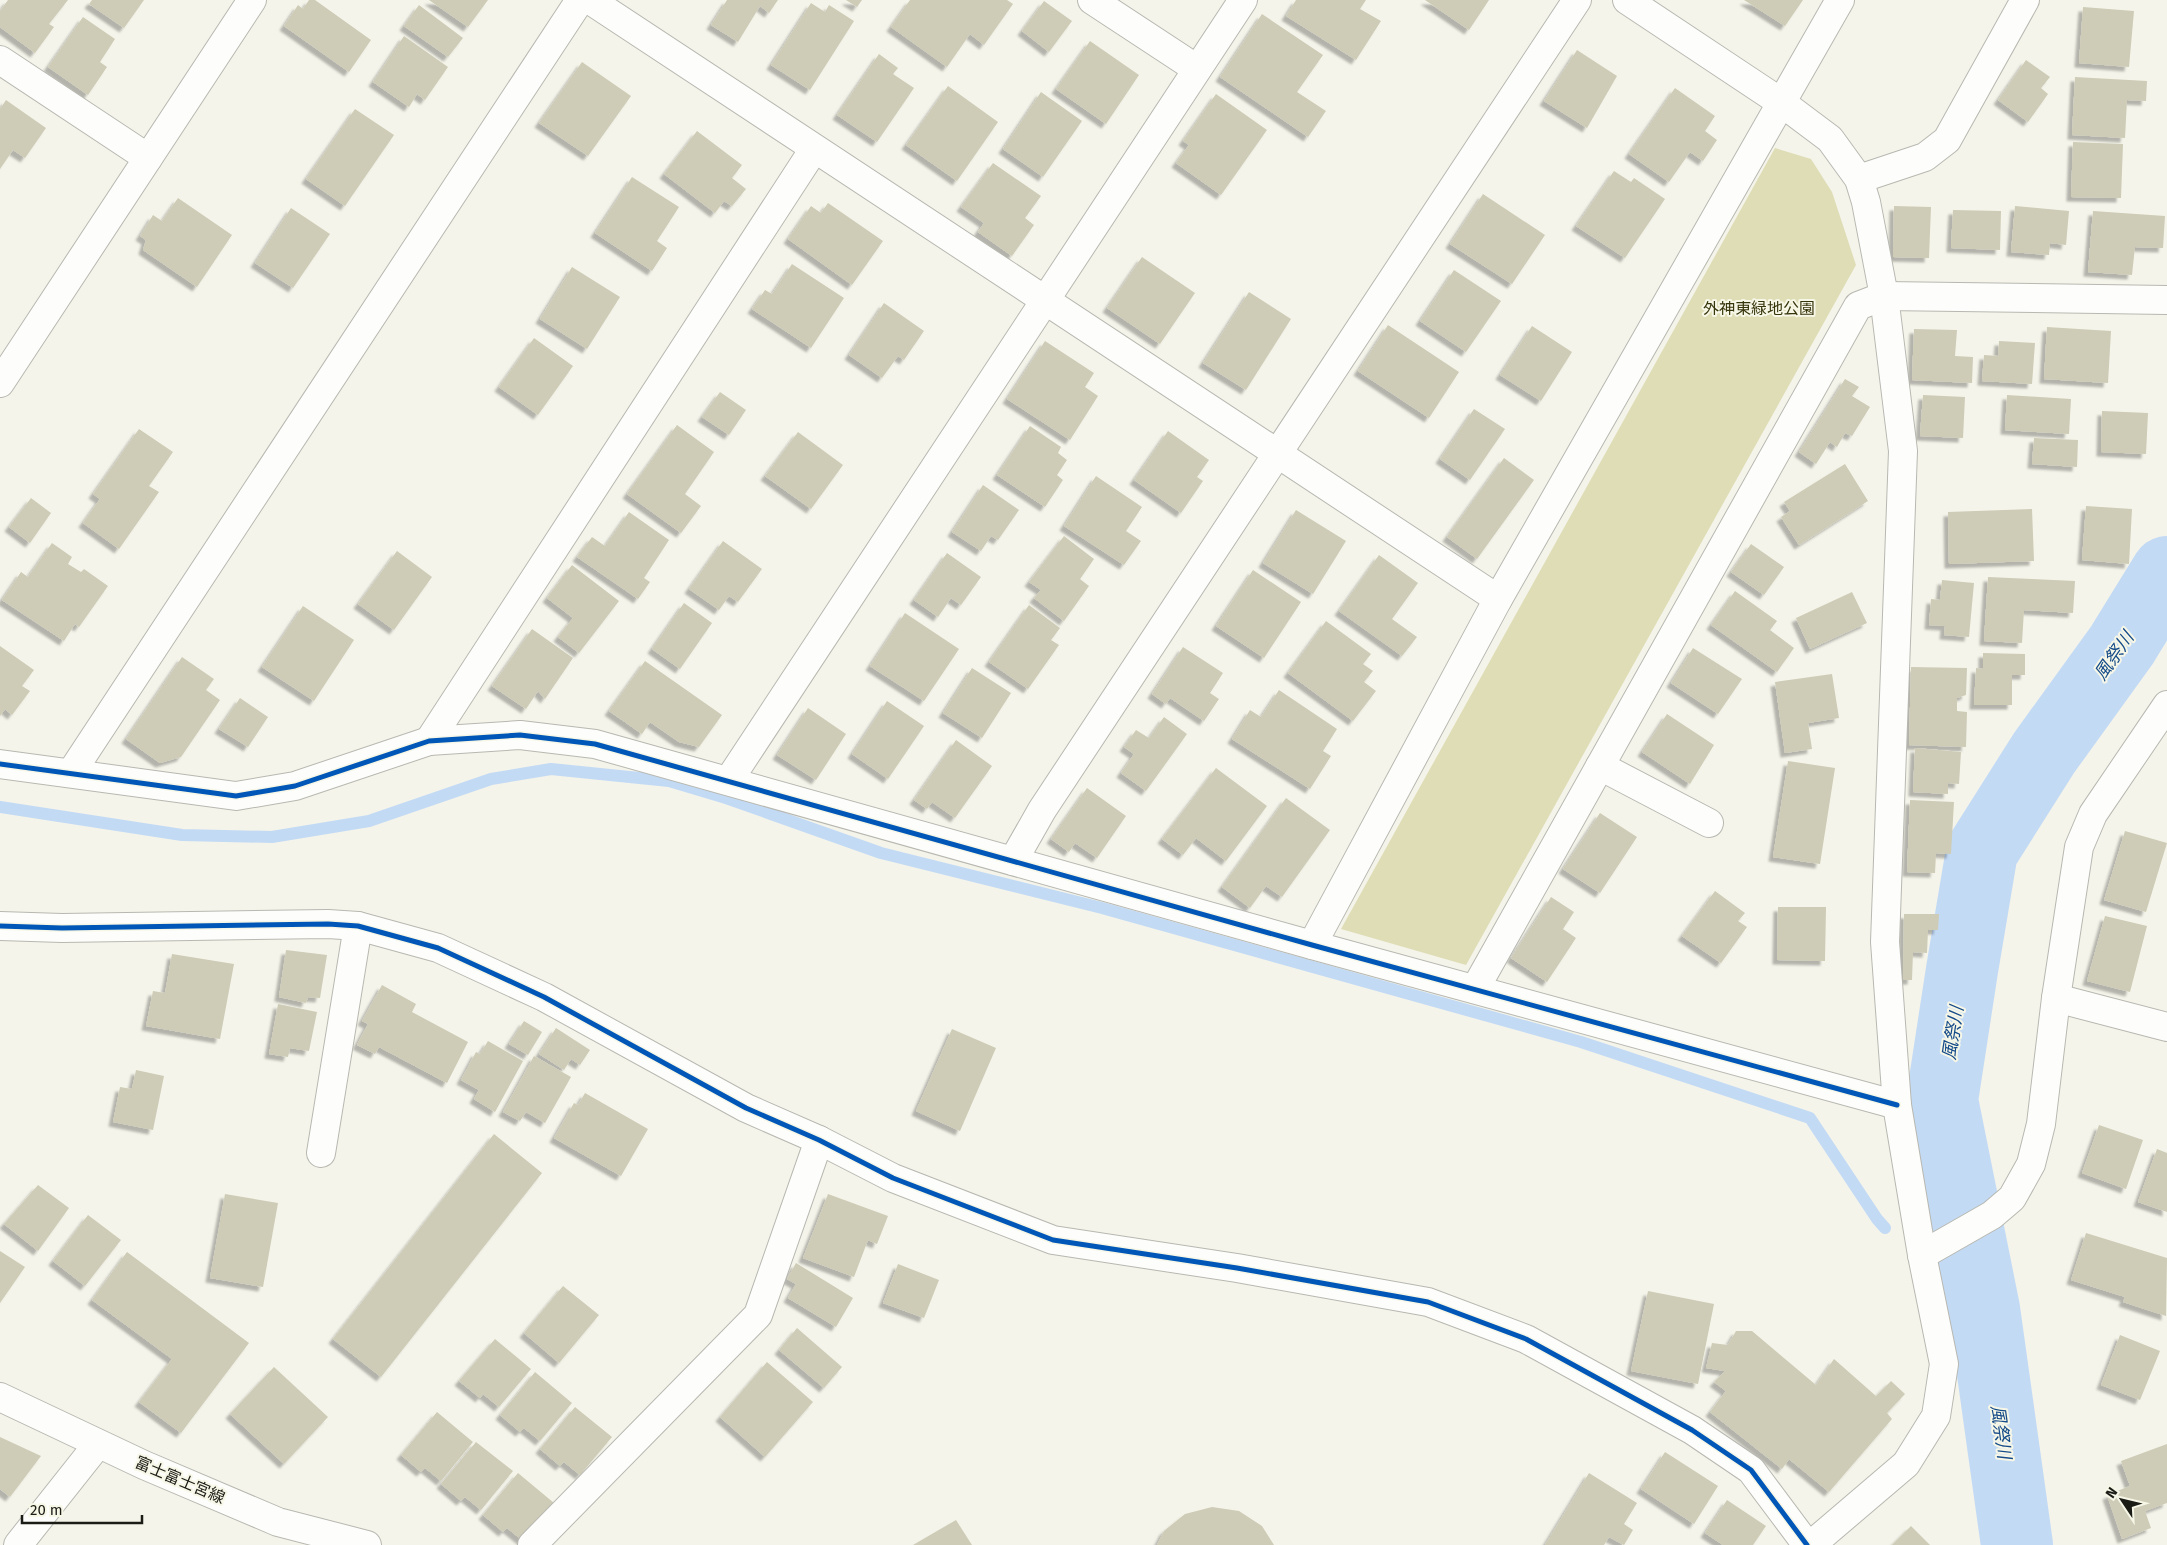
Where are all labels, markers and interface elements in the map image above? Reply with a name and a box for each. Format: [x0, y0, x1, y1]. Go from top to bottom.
park label: 外神東緑地公園 [1703, 299, 1815, 318]
water label: 風祭川 [2090, 626, 2140, 684]
water label: 風祭川 [1938, 1003, 1968, 1061]
water label: 風祭川 [1986, 1404, 2016, 1462]
street label: 富士富士宮線 [132, 1452, 228, 1508]
north arrow [2097, 1475, 2147, 1525]
text: N [2102, 1484, 2121, 1502]
scale bar [22, 1492, 142, 1524]
text: 20 m [30, 1501, 63, 1519]

